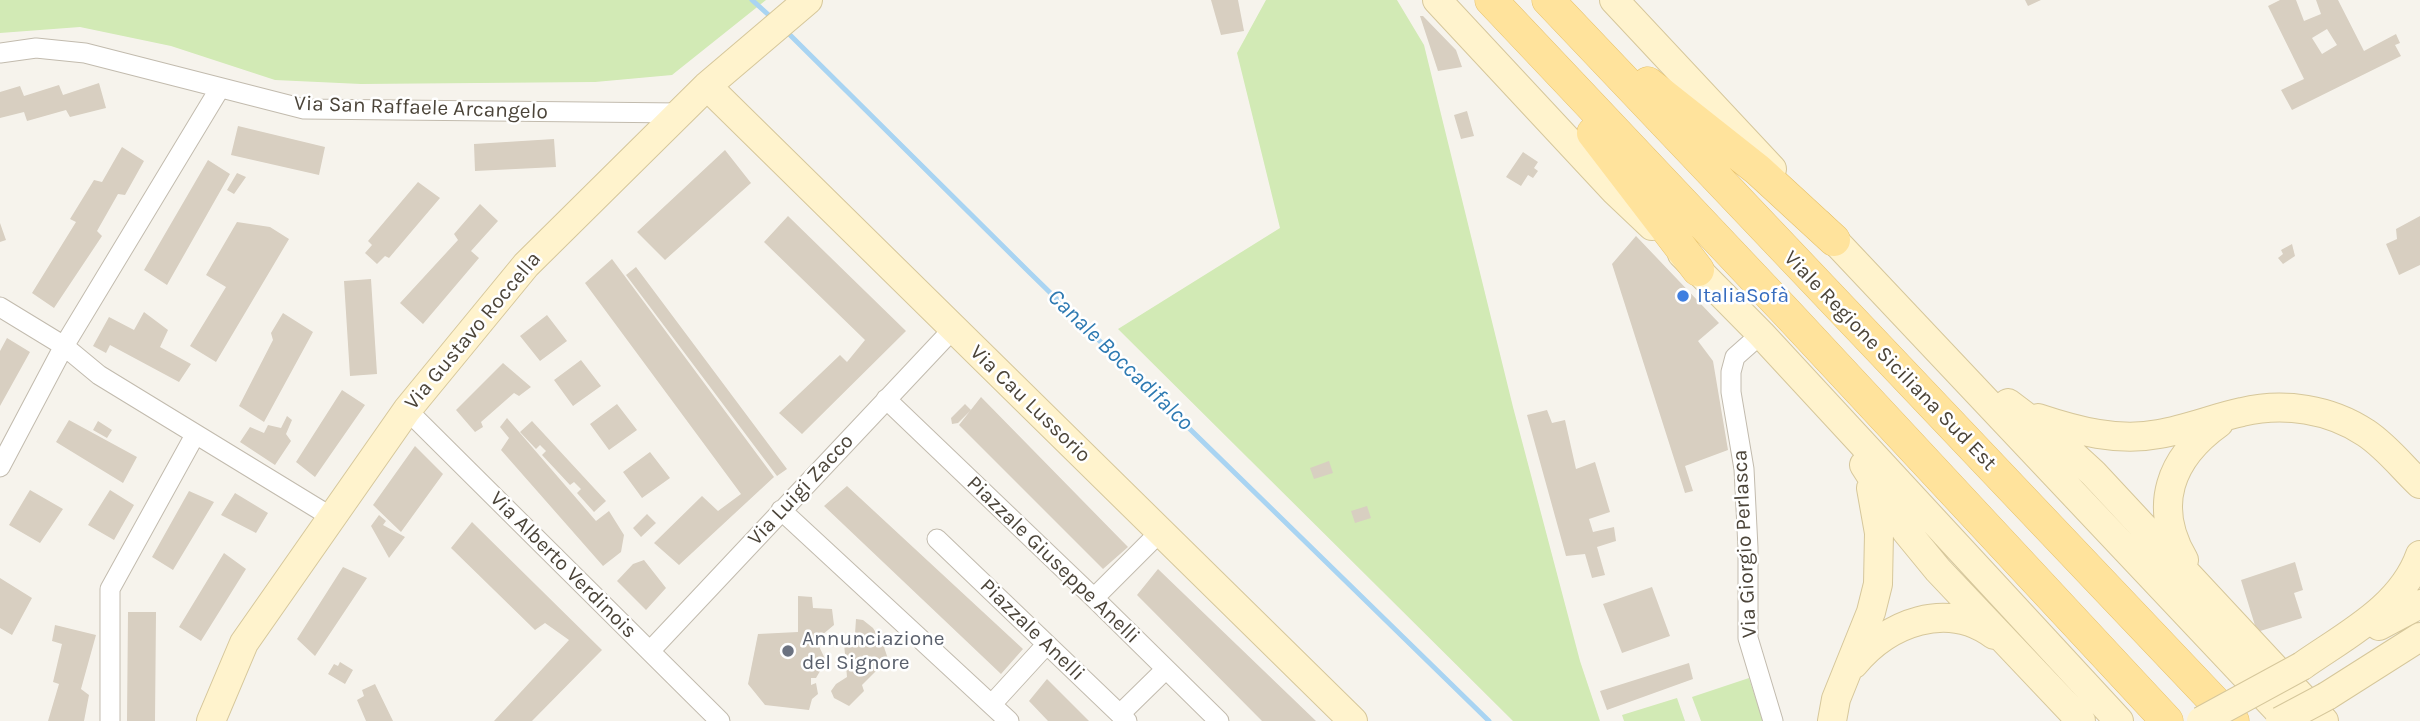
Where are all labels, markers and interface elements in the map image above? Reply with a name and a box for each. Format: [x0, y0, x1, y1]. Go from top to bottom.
street label: Via San Raffaele Arcangelo [294, 91, 548, 125]
street label: Viale Regione Siciliana Sud Est [1778, 246, 2002, 476]
street label: Via Gustavo Roccella [400, 247, 546, 415]
water label: Canale Boccadifalco [1041, 283, 1199, 437]
place label: ItaliaSofà [1697, 283, 1789, 309]
marker: ItaliaSofà [1675, 288, 1691, 304]
street label: Via Cau Lussorio [964, 340, 1096, 468]
street label: Via Luigi Zacco [743, 429, 859, 551]
street label: Via Giorgio Perlasca [1727, 449, 1763, 639]
street label: Piazzale Giuseppe Anelli [961, 471, 1145, 649]
street label: Via Alberto Verdinois [484, 486, 642, 644]
street label: Piazzale Anelli [974, 574, 1090, 686]
place label: Annunciazione del Signore [802, 626, 945, 676]
marker: Annunciazione del Signore [780, 643, 796, 659]

